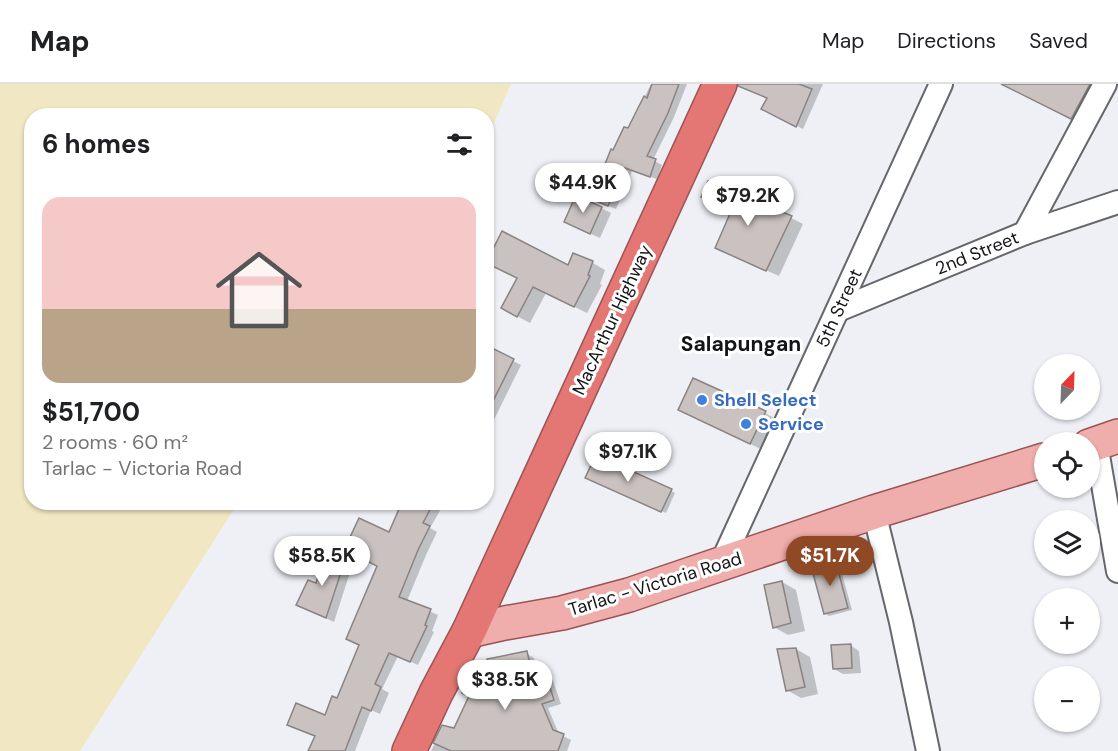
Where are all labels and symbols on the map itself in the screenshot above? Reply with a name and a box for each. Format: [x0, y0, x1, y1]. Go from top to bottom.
pin: $44.9K [534, 163, 632, 214]
pin: $79.2K [699, 176, 797, 227]
street label: 2nd Street [932, 225, 1022, 281]
street label: MacArthur Highway [567, 241, 657, 399]
street label: 5th Street [810, 265, 868, 351]
district label: Salapungan [681, 330, 801, 358]
north arrow [1034, 354, 1100, 420]
place label: Shell Select [714, 388, 817, 412]
marker: Shell Select [695, 393, 709, 407]
place label: Service [758, 412, 824, 436]
marker: Service [739, 417, 753, 431]
pin: $97.1K [579, 432, 677, 483]
pin: $58.5K [273, 536, 371, 587]
pin: $51.7K [781, 536, 879, 587]
street label: Tarlac - Victoria Road [565, 546, 745, 622]
pin: $38.5K [456, 660, 554, 711]

